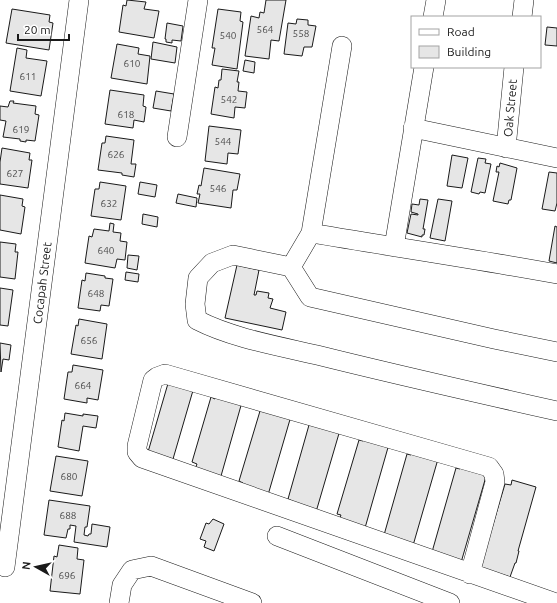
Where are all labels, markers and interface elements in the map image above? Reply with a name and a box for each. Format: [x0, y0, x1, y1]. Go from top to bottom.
scale bar [18, 16, 69, 42]
legend [411, 16, 541, 68]
text: 20 m [24, 23, 51, 36]
house number: 564 [257, 24, 274, 35]
text: Road [447, 25, 475, 38]
house number: 558 [293, 28, 310, 39]
house number: 540 [220, 30, 237, 41]
text: Building [447, 45, 491, 58]
house number: 610 [124, 58, 141, 69]
house number: 611 [20, 71, 36, 82]
street label: Oak Street [501, 78, 519, 137]
house number: 542 [221, 94, 237, 105]
house number: 618 [118, 109, 135, 120]
house number: 619 [13, 124, 29, 135]
house number: 544 [215, 136, 232, 147]
house number: 626 [108, 149, 125, 160]
house number: 627 [7, 168, 23, 179]
house number: 546 [210, 183, 227, 194]
house number: 632 [101, 198, 117, 209]
street label: Cocapah Street [31, 241, 54, 325]
house number: 640 [98, 245, 115, 256]
house number: 648 [88, 288, 105, 299]
house number: 656 [81, 335, 98, 346]
house number: 664 [75, 380, 92, 391]
house number: 680 [61, 471, 78, 482]
house number: 688 [60, 510, 77, 521]
north arrow [16, 547, 56, 587]
text: N [20, 561, 33, 571]
house number: 696 [59, 570, 76, 581]

